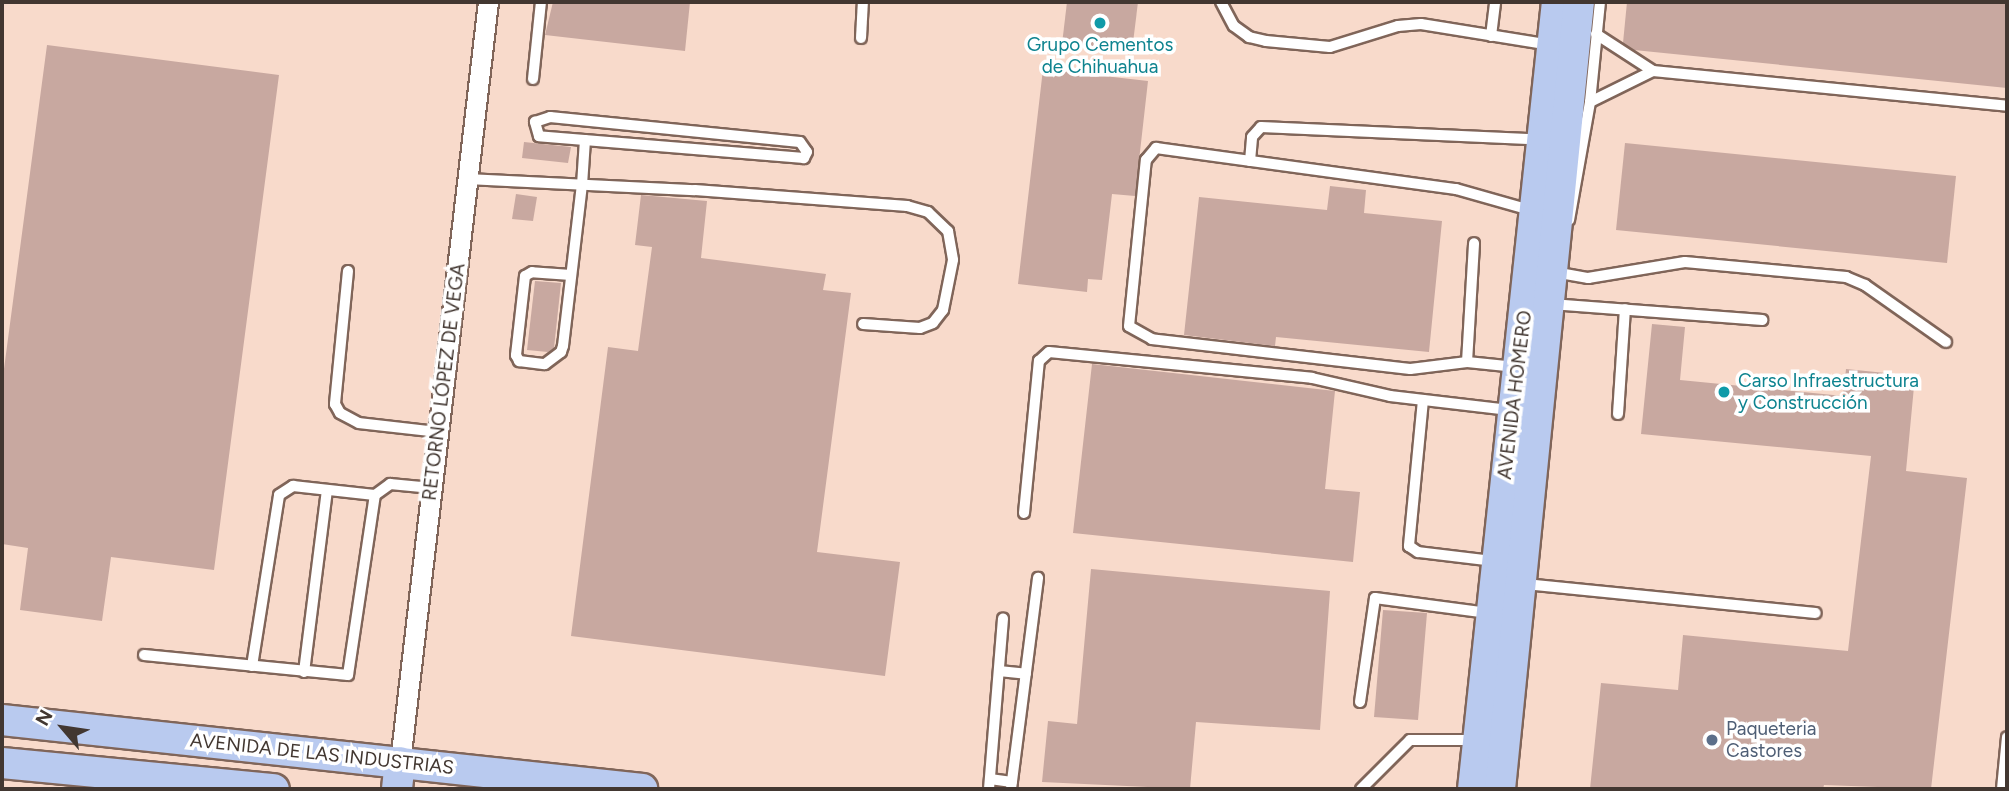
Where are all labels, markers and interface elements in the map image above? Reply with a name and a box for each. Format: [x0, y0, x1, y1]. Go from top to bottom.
marker: Grupo Cementos de Chihuahua [1092, 15, 1108, 31]
place label: Grupo Cementos de Chihuahua [1027, 34, 1173, 78]
street label: RETORNO LÓPEZ DE VEGA [418, 262, 470, 502]
street label: AVENIDA HOMERO [1493, 309, 1537, 481]
place label: Carso Infraestructura y Construcción [1738, 370, 1919, 414]
marker: Carso Infraestructura y Construcción [1716, 384, 1732, 400]
north arrow [28, 693, 98, 763]
text: N [31, 706, 58, 730]
place label: Paqueteria Castores [1726, 718, 1816, 762]
street label: AVENIDA DE LAS INDUSTRIAS [189, 729, 455, 779]
marker: Paqueteria Castores [1704, 732, 1720, 748]

